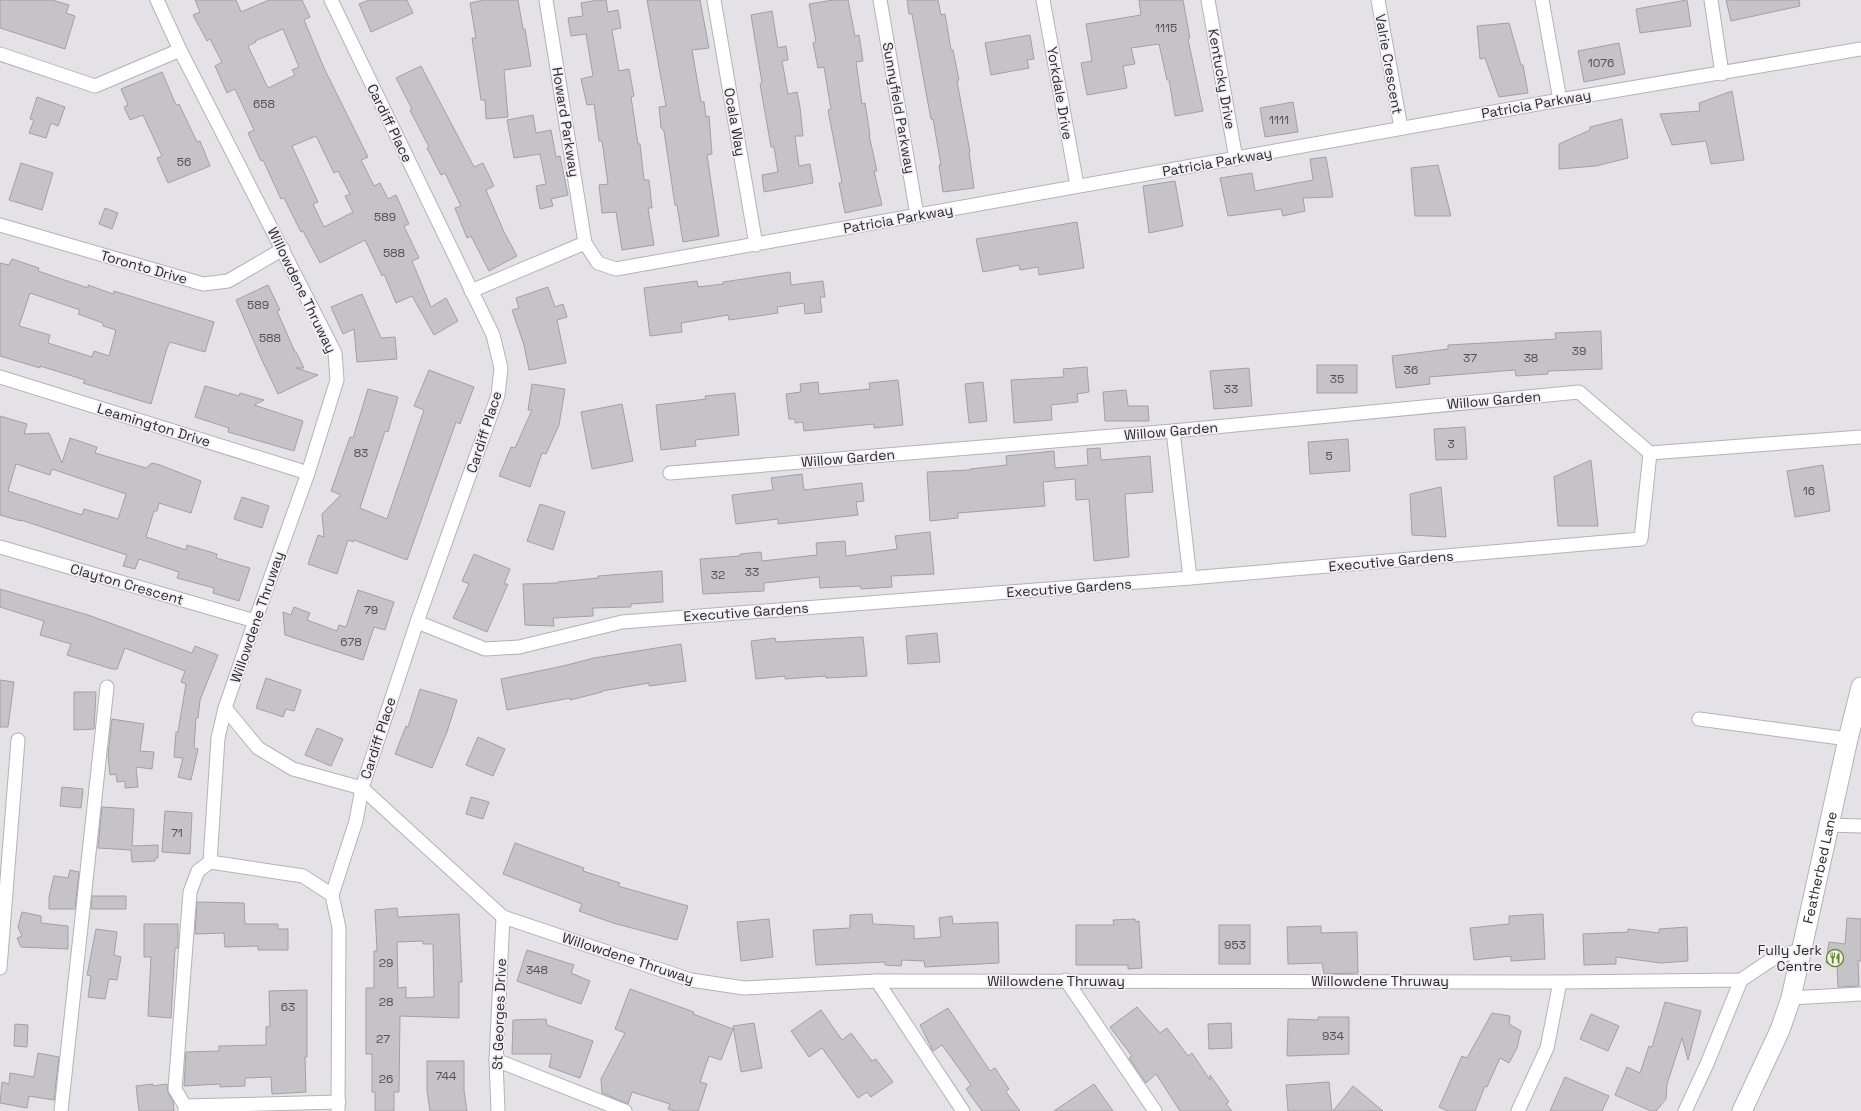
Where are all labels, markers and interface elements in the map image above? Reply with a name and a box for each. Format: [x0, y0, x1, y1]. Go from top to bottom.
street label: Valrie Crescent [1371, 13, 1407, 115]
house number: 1115 [1155, 20, 1177, 36]
street label: Kentucky Drive [1204, 27, 1240, 131]
street label: Sunnyfield Parkway [879, 41, 919, 175]
street label: Yorkdale Drive [1043, 45, 1077, 141]
house number: 1076 [1588, 55, 1614, 71]
street label: Howard Parkway [548, 66, 584, 178]
street label: Cardiff Place [363, 81, 417, 165]
street label: Patricia Parkway [1480, 85, 1592, 123]
street label: Ocala Way [720, 86, 750, 158]
house number: 658 [253, 96, 275, 112]
house number: 1111 [1269, 112, 1289, 128]
street label: Patricia Parkway [1161, 143, 1273, 181]
house number: 56 [177, 154, 191, 170]
street label: Patricia Parkway [842, 200, 954, 238]
house number: 589 [374, 209, 396, 225]
street label: Willowdene Thruway [264, 224, 340, 356]
house number: 588 [383, 245, 405, 261]
street label: Toronto Drive [98, 246, 190, 288]
house number: 589 [247, 297, 269, 313]
house number: 588 [259, 330, 281, 346]
house number: 39 [1572, 343, 1586, 359]
house number: 37 [1463, 350, 1477, 366]
house number: 38 [1524, 350, 1538, 366]
house number: 36 [1404, 362, 1418, 378]
house number: 35 [1330, 371, 1344, 387]
house number: 33 [1224, 381, 1238, 397]
street label: Willow Garden [1446, 387, 1542, 413]
street label: Cardiff Place [462, 389, 506, 475]
street label: Leamington Drive [95, 399, 213, 451]
street label: Willow Garden [1123, 418, 1219, 444]
house number: 3 [1447, 436, 1455, 452]
house number: 83 [354, 445, 368, 461]
street label: Willow Garden [800, 445, 896, 471]
house number: 5 [1325, 448, 1333, 464]
house number: 16 [1803, 483, 1815, 499]
street label: Executive Gardens [1328, 547, 1454, 575]
street label: Willowdene Thruway [226, 549, 288, 685]
street label: Clayton Crescent [68, 559, 186, 609]
house number: 33 [745, 564, 759, 580]
house number: 32 [711, 567, 725, 583]
street label: Executive Gardens [1006, 575, 1132, 601]
street label: Executive Gardens [683, 599, 809, 625]
house number: 79 [364, 602, 378, 618]
house number: 678 [340, 634, 362, 650]
street label: Cardiff Place [356, 695, 400, 781]
street label: Featherbed Lane [1799, 810, 1841, 925]
house number: 71 [171, 825, 183, 841]
street label: Willowdene Thruway [560, 928, 696, 988]
house number: 953 [1224, 937, 1246, 953]
place label: Fully Jerk Centre [1758, 941, 1822, 975]
restaurant icon: Fully Jerk Centre [1825, 948, 1845, 968]
house number: 29 [379, 955, 393, 971]
street label: St Georges Drive [488, 958, 510, 1070]
house number: 348 [526, 962, 548, 978]
street label: Willowdene Thruway [987, 972, 1125, 990]
street label: Willowdene Thruway [1311, 972, 1449, 990]
house number: 28 [379, 994, 393, 1010]
house number: 63 [281, 999, 295, 1015]
house number: 934 [1322, 1028, 1345, 1044]
house number: 27 [376, 1031, 390, 1047]
house number: 744 [435, 1068, 457, 1084]
house number: 26 [379, 1071, 393, 1087]

